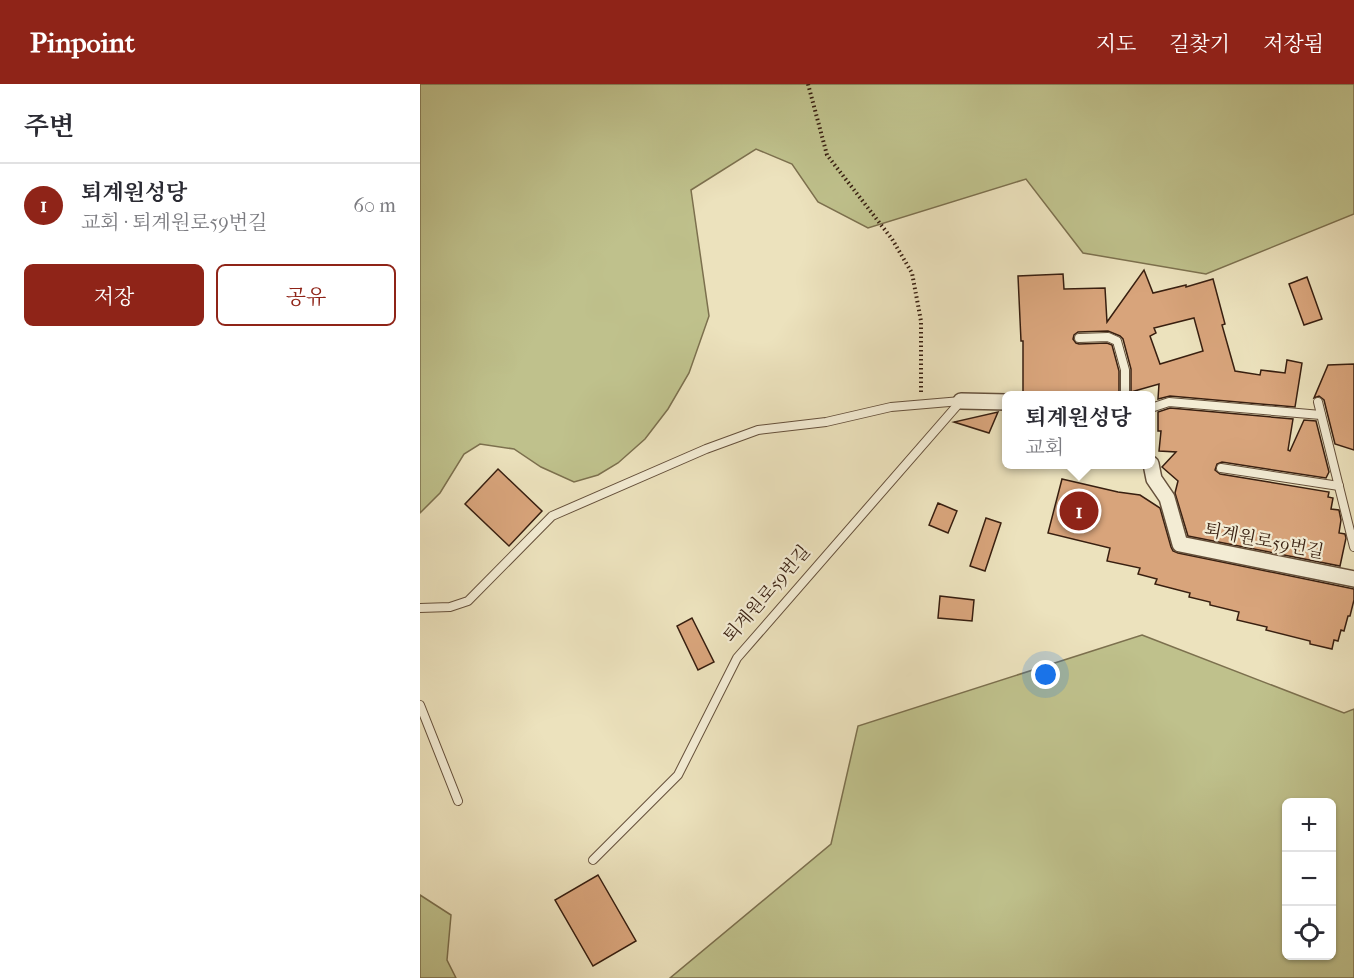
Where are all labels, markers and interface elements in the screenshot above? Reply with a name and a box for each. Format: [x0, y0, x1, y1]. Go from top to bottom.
text: Pinpoint [30, 26, 135, 59]
text: 지도 [1096, 32, 1136, 56]
text: 길찾기 [1169, 32, 1230, 56]
text: 저장됨 [1263, 32, 1324, 56]
text: 주변 [24, 111, 74, 142]
text: 퇴계원성당 [81, 180, 187, 206]
text: 1 [40, 194, 47, 217]
text: 60 m [353, 194, 396, 217]
text: 교회 · 퇴계원로59번길 [81, 211, 267, 234]
button: 저장 [24, 264, 204, 326]
button: 공유 [216, 264, 396, 326]
popup [1002, 391, 1155, 469]
text: 퇴계원성당 [1025, 405, 1132, 431]
text: 교회 [1025, 436, 1064, 459]
pin: 1 [1060, 488, 1098, 534]
street label: 퇴계원로59번길 [1202, 519, 1326, 563]
street label: 퇴계원로59번길 [719, 541, 815, 647]
your location [1031, 660, 1060, 689]
map controls [1282, 798, 1336, 960]
button: + [1282, 798, 1336, 852]
button: − [1282, 852, 1336, 906]
button: locate [1282, 906, 1336, 960]

